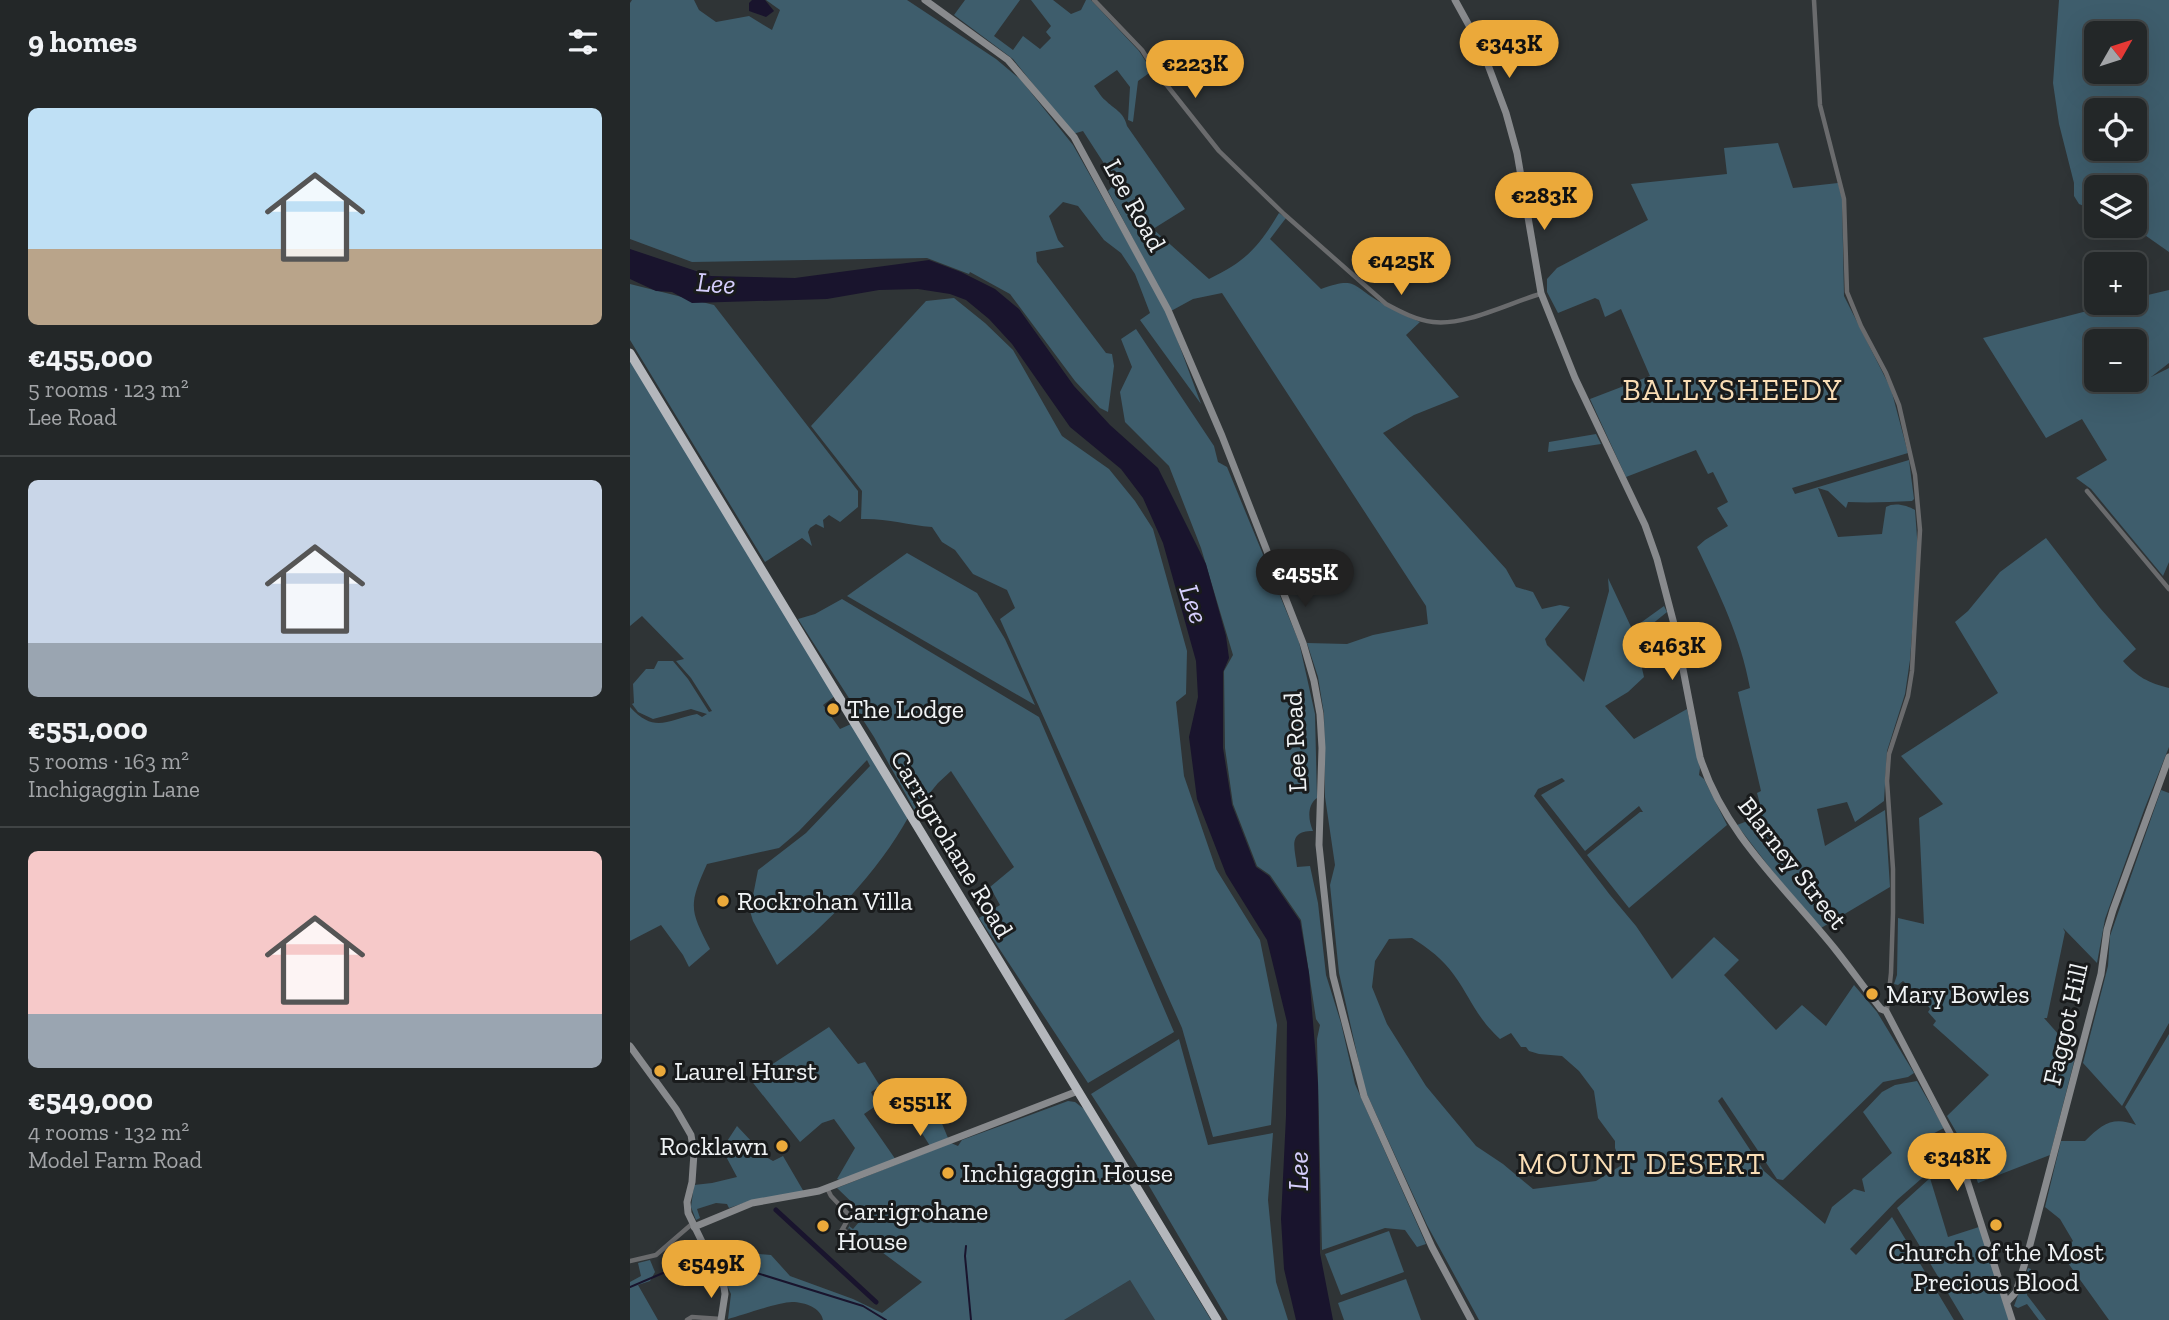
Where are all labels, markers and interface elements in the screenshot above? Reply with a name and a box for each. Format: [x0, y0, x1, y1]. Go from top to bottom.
pin: €343K [1460, 20, 1558, 80]
north arrow [2084, 21, 2147, 84]
map controls [2084, 21, 2147, 392]
icon: filters [564, 23, 602, 61]
text: 9 homes [28, 24, 137, 60]
text: €343K [1476, 29, 1542, 57]
pin: €223K [1146, 41, 1244, 100]
text: €223K [1162, 49, 1228, 77]
button: locate [2084, 98, 2147, 161]
street label: Lee Road [1097, 153, 1173, 257]
icon: home [252, 154, 378, 280]
pin: €283K [1495, 173, 1593, 232]
button: layers [2084, 175, 2147, 238]
text: €283K [1511, 181, 1577, 209]
pin: €425K [1352, 238, 1450, 297]
text: €425K [1368, 246, 1434, 274]
button: + [2084, 252, 2147, 315]
water label: Lee [695, 265, 737, 301]
button: − [2084, 329, 2147, 392]
text: €455,000 [28, 339, 153, 375]
district label: BALLYSHEEDY [1623, 372, 1843, 408]
text: 5 rooms · 123 m² [28, 375, 189, 403]
text: Lee Road [28, 403, 117, 431]
icon: home [252, 526, 378, 652]
pin: €455K [1256, 550, 1354, 609]
text: €455K [1272, 558, 1338, 586]
water label: Lee [1172, 580, 1216, 628]
pin: €463K [1623, 622, 1721, 682]
text: €463K [1639, 631, 1705, 659]
street label: Lee Road [1276, 691, 1314, 793]
place label: The Lodge [847, 693, 964, 725]
marker: The Lodge [825, 701, 841, 717]
text: €551,000 [28, 711, 148, 747]
street label: Carrigrohane Road [883, 744, 1021, 944]
text: 5 rooms · 163 m² [28, 747, 189, 775]
text: Inchigaggin Lane [28, 775, 200, 803]
street label: Blarney Street [1731, 790, 1855, 936]
place label: Rockrohan Villa [737, 885, 913, 917]
marker: Rockrohan Villa [715, 893, 731, 909]
icon: home [252, 897, 378, 1023]
street label: Faggot Hill [2035, 959, 2095, 1088]
place label: Mary Bowles [1886, 978, 2030, 1010]
marker: Mary Bowles [1864, 986, 1880, 1002]
place label: Laurel Hurst [674, 1055, 817, 1087]
marker: Laurel Hurst [652, 1063, 668, 1079]
pin: €551K [871, 1078, 969, 1138]
text: €549,000 [28, 1082, 153, 1118]
text: €551K [889, 1087, 951, 1115]
text: 4 rooms · 132 m² [28, 1118, 189, 1146]
place label: Rocklawn [660, 1130, 768, 1162]
pin: €348K [1908, 1134, 2006, 1193]
marker: Rocklawn [774, 1138, 790, 1154]
text: €348K [1924, 1142, 1990, 1170]
text: Model Farm Road [28, 1146, 202, 1174]
district label: MOUNT DESERT [1517, 1146, 1767, 1182]
water label: Lee [1282, 1151, 1315, 1191]
place label: Inchigaggin House [962, 1157, 1173, 1189]
marker: Inchigaggin House [940, 1165, 956, 1181]
place label: Carrigrohane House [837, 1195, 988, 1257]
marker: Church of the Most Precious Blood [1988, 1217, 2004, 1233]
marker: Carrigrohane House [815, 1218, 831, 1234]
place label: Church of the Most Precious Blood [1888, 1236, 2104, 1298]
pin: €549K [662, 1240, 760, 1300]
text: €549K [678, 1249, 744, 1277]

